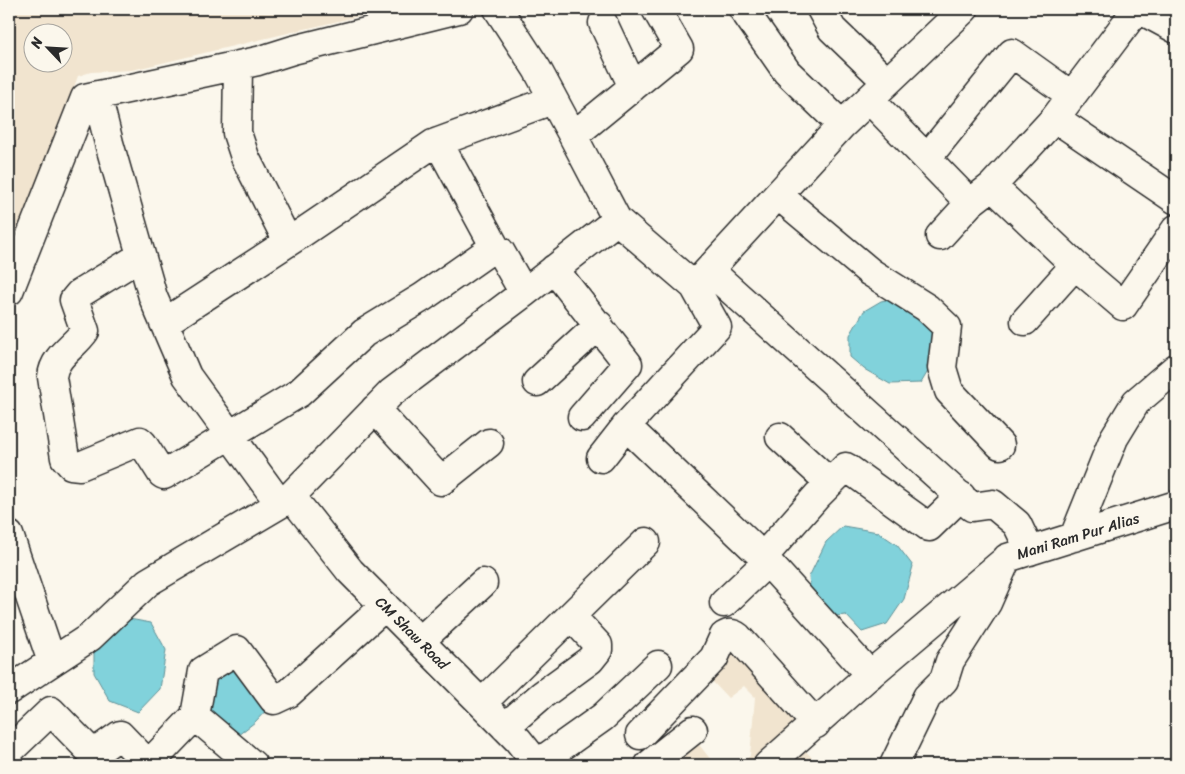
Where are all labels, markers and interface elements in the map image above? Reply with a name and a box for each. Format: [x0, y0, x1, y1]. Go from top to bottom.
north arrow [22, 22, 72, 72]
text: N [23, 33, 50, 53]
street label: Mani Ram Pur Alias [1013, 505, 1143, 567]
street label: CM Shaw Road [369, 590, 456, 677]

